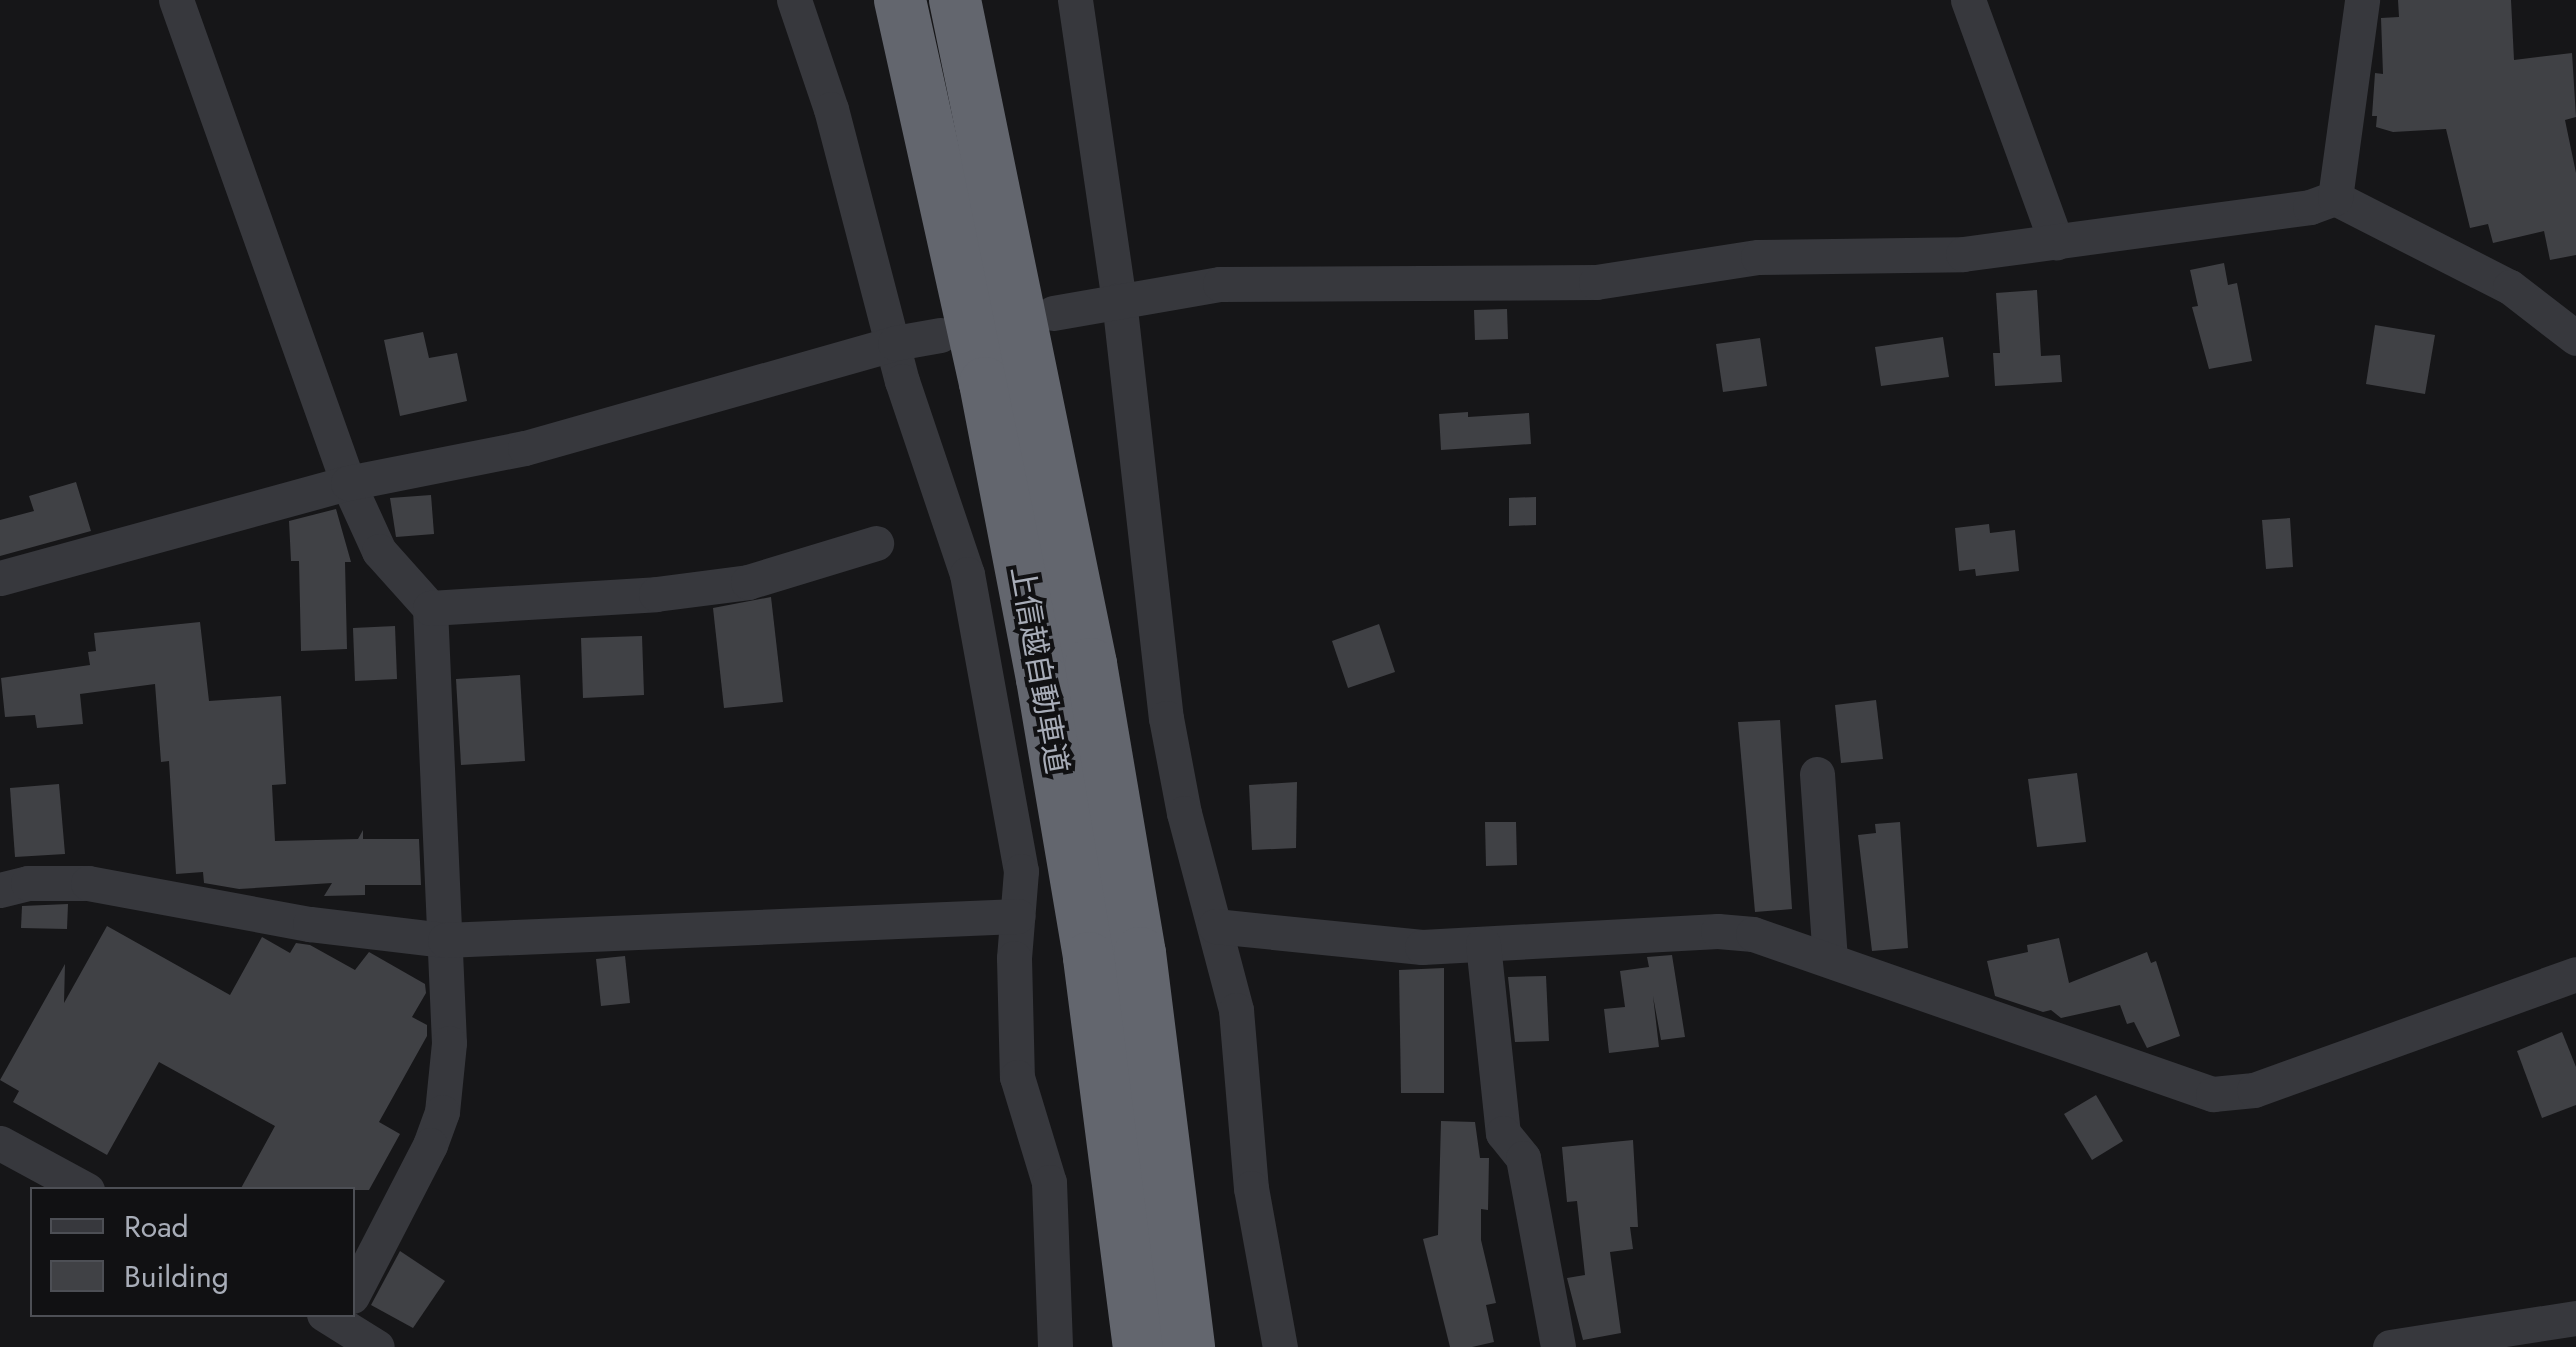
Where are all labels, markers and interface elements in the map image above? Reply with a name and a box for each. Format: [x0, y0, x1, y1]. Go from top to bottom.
street label: 上信越自動車道 [1003, 563, 1075, 777]
legend [30, 1187, 355, 1317]
text: Road [124, 1205, 189, 1248]
text: Building [124, 1255, 229, 1298]

